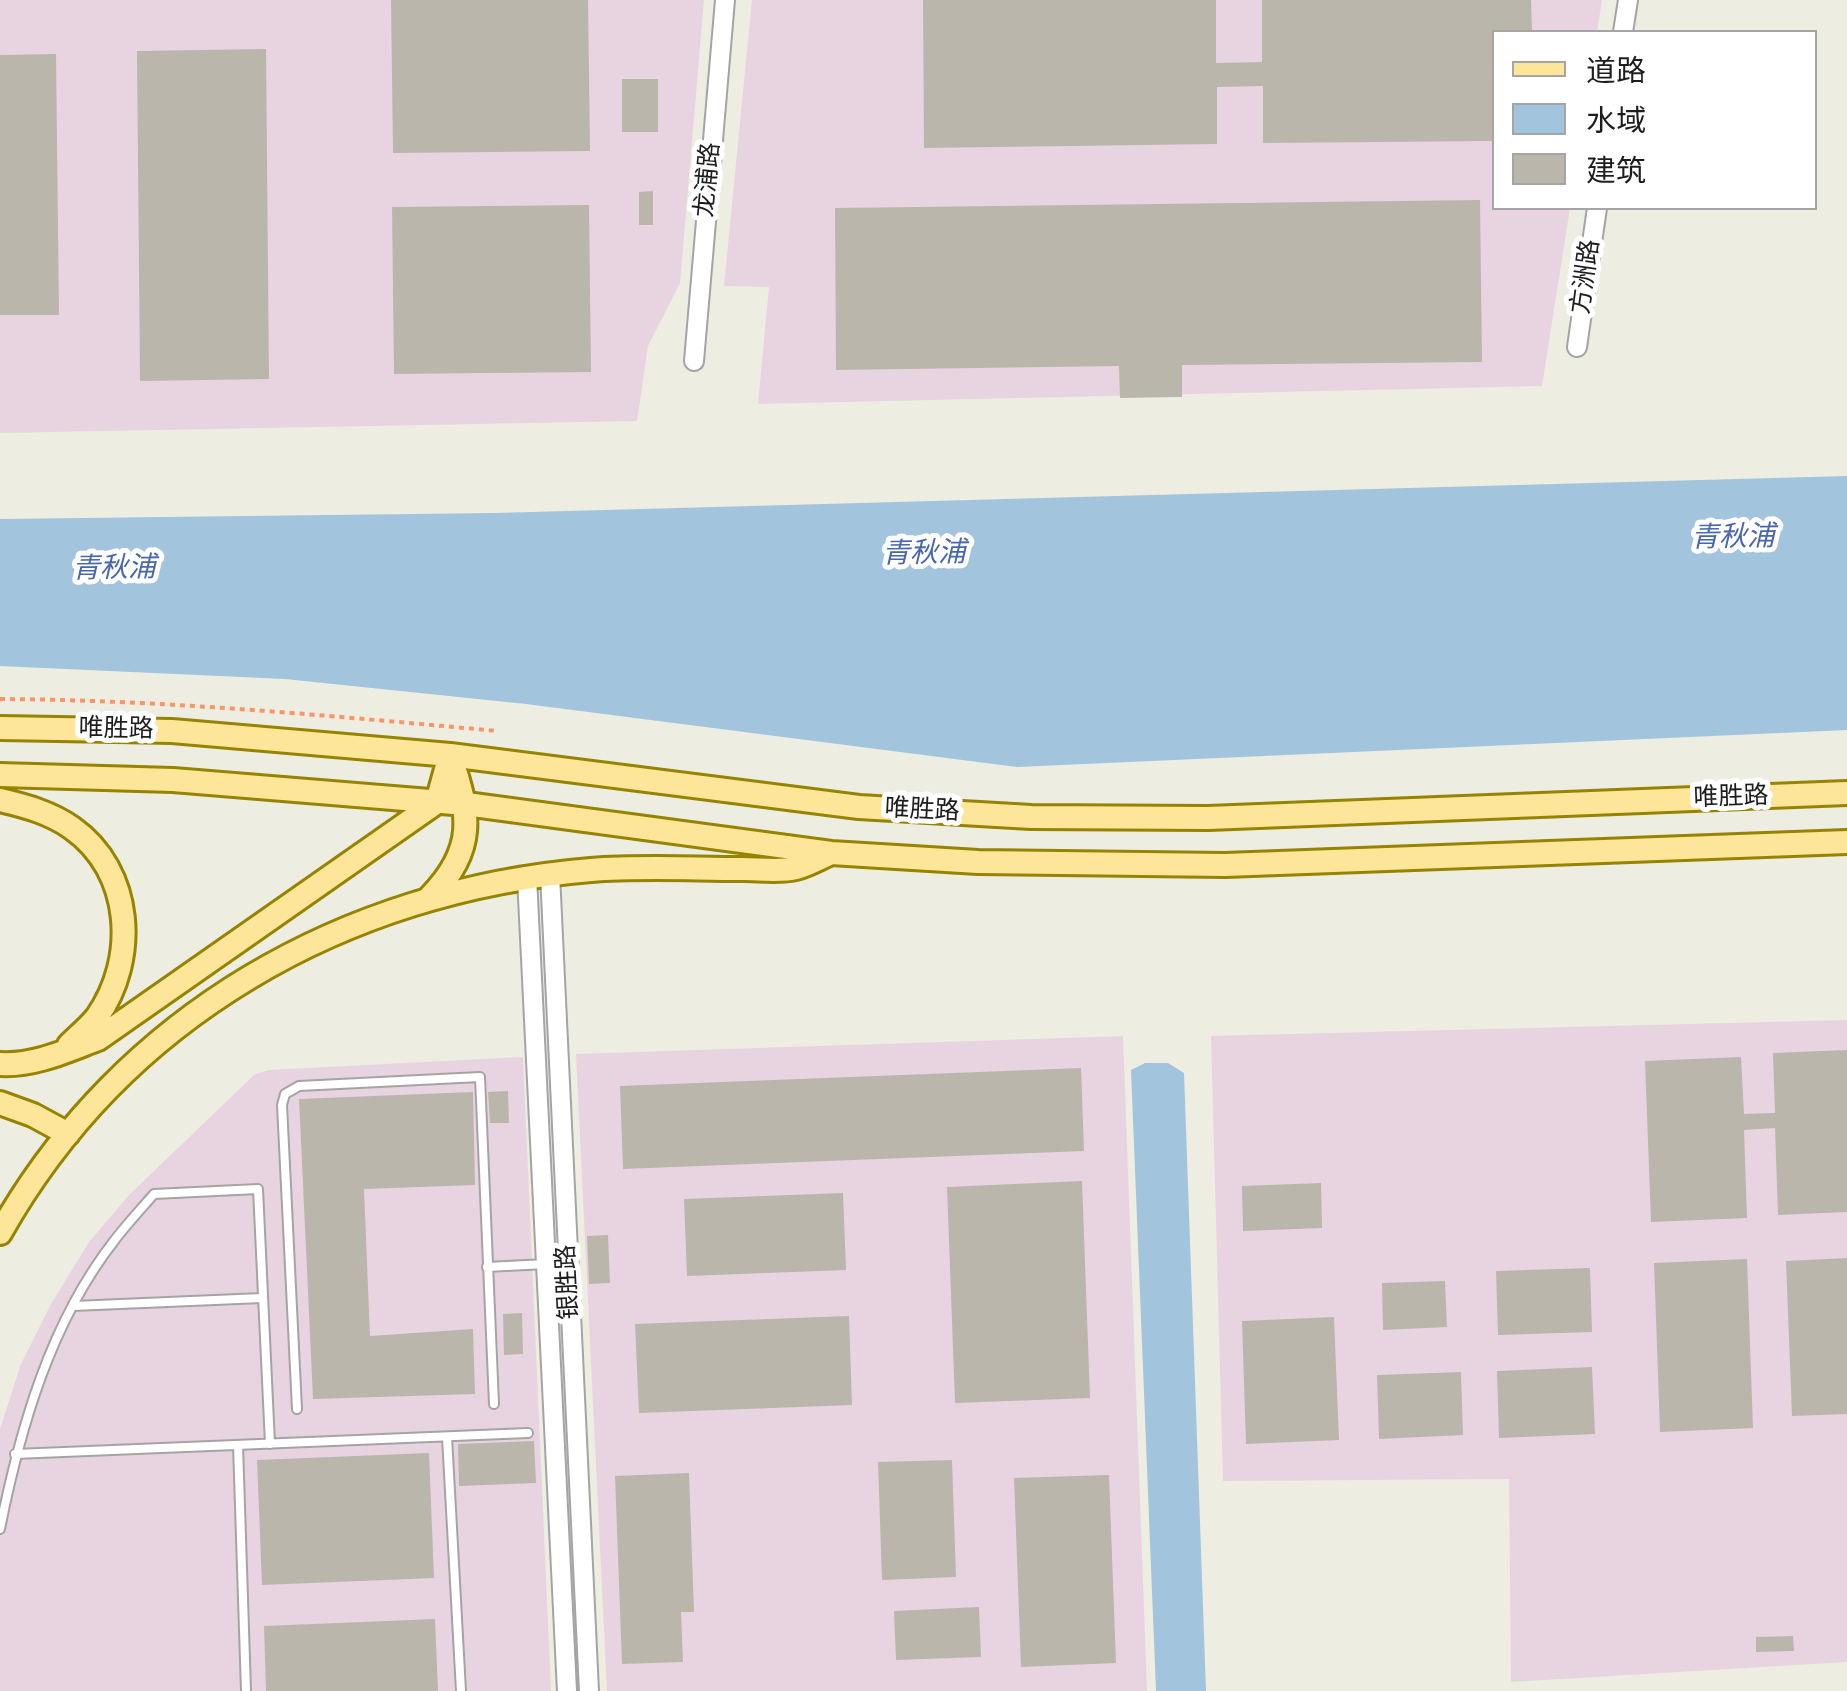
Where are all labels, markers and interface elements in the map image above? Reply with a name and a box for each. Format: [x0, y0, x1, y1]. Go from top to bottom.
legend [1492, 30, 1817, 210]
text: 道路 [1586, 47, 1646, 93]
text: 水域 [1586, 97, 1646, 143]
street label: 龙浦路 [691, 141, 727, 219]
text: 建筑 [1586, 147, 1646, 193]
street label: 方洲路 [1567, 238, 1607, 316]
water label: 青秋浦 [1691, 521, 1775, 557]
water label: 青秋浦 [882, 537, 966, 573]
water label: 青秋浦 [72, 552, 156, 588]
street label: 唯胜路 [78, 714, 154, 746]
street label: 唯胜路 [1693, 782, 1769, 814]
street label: 唯胜路 [884, 794, 960, 828]
street label: 银胜路 [552, 1244, 586, 1320]

